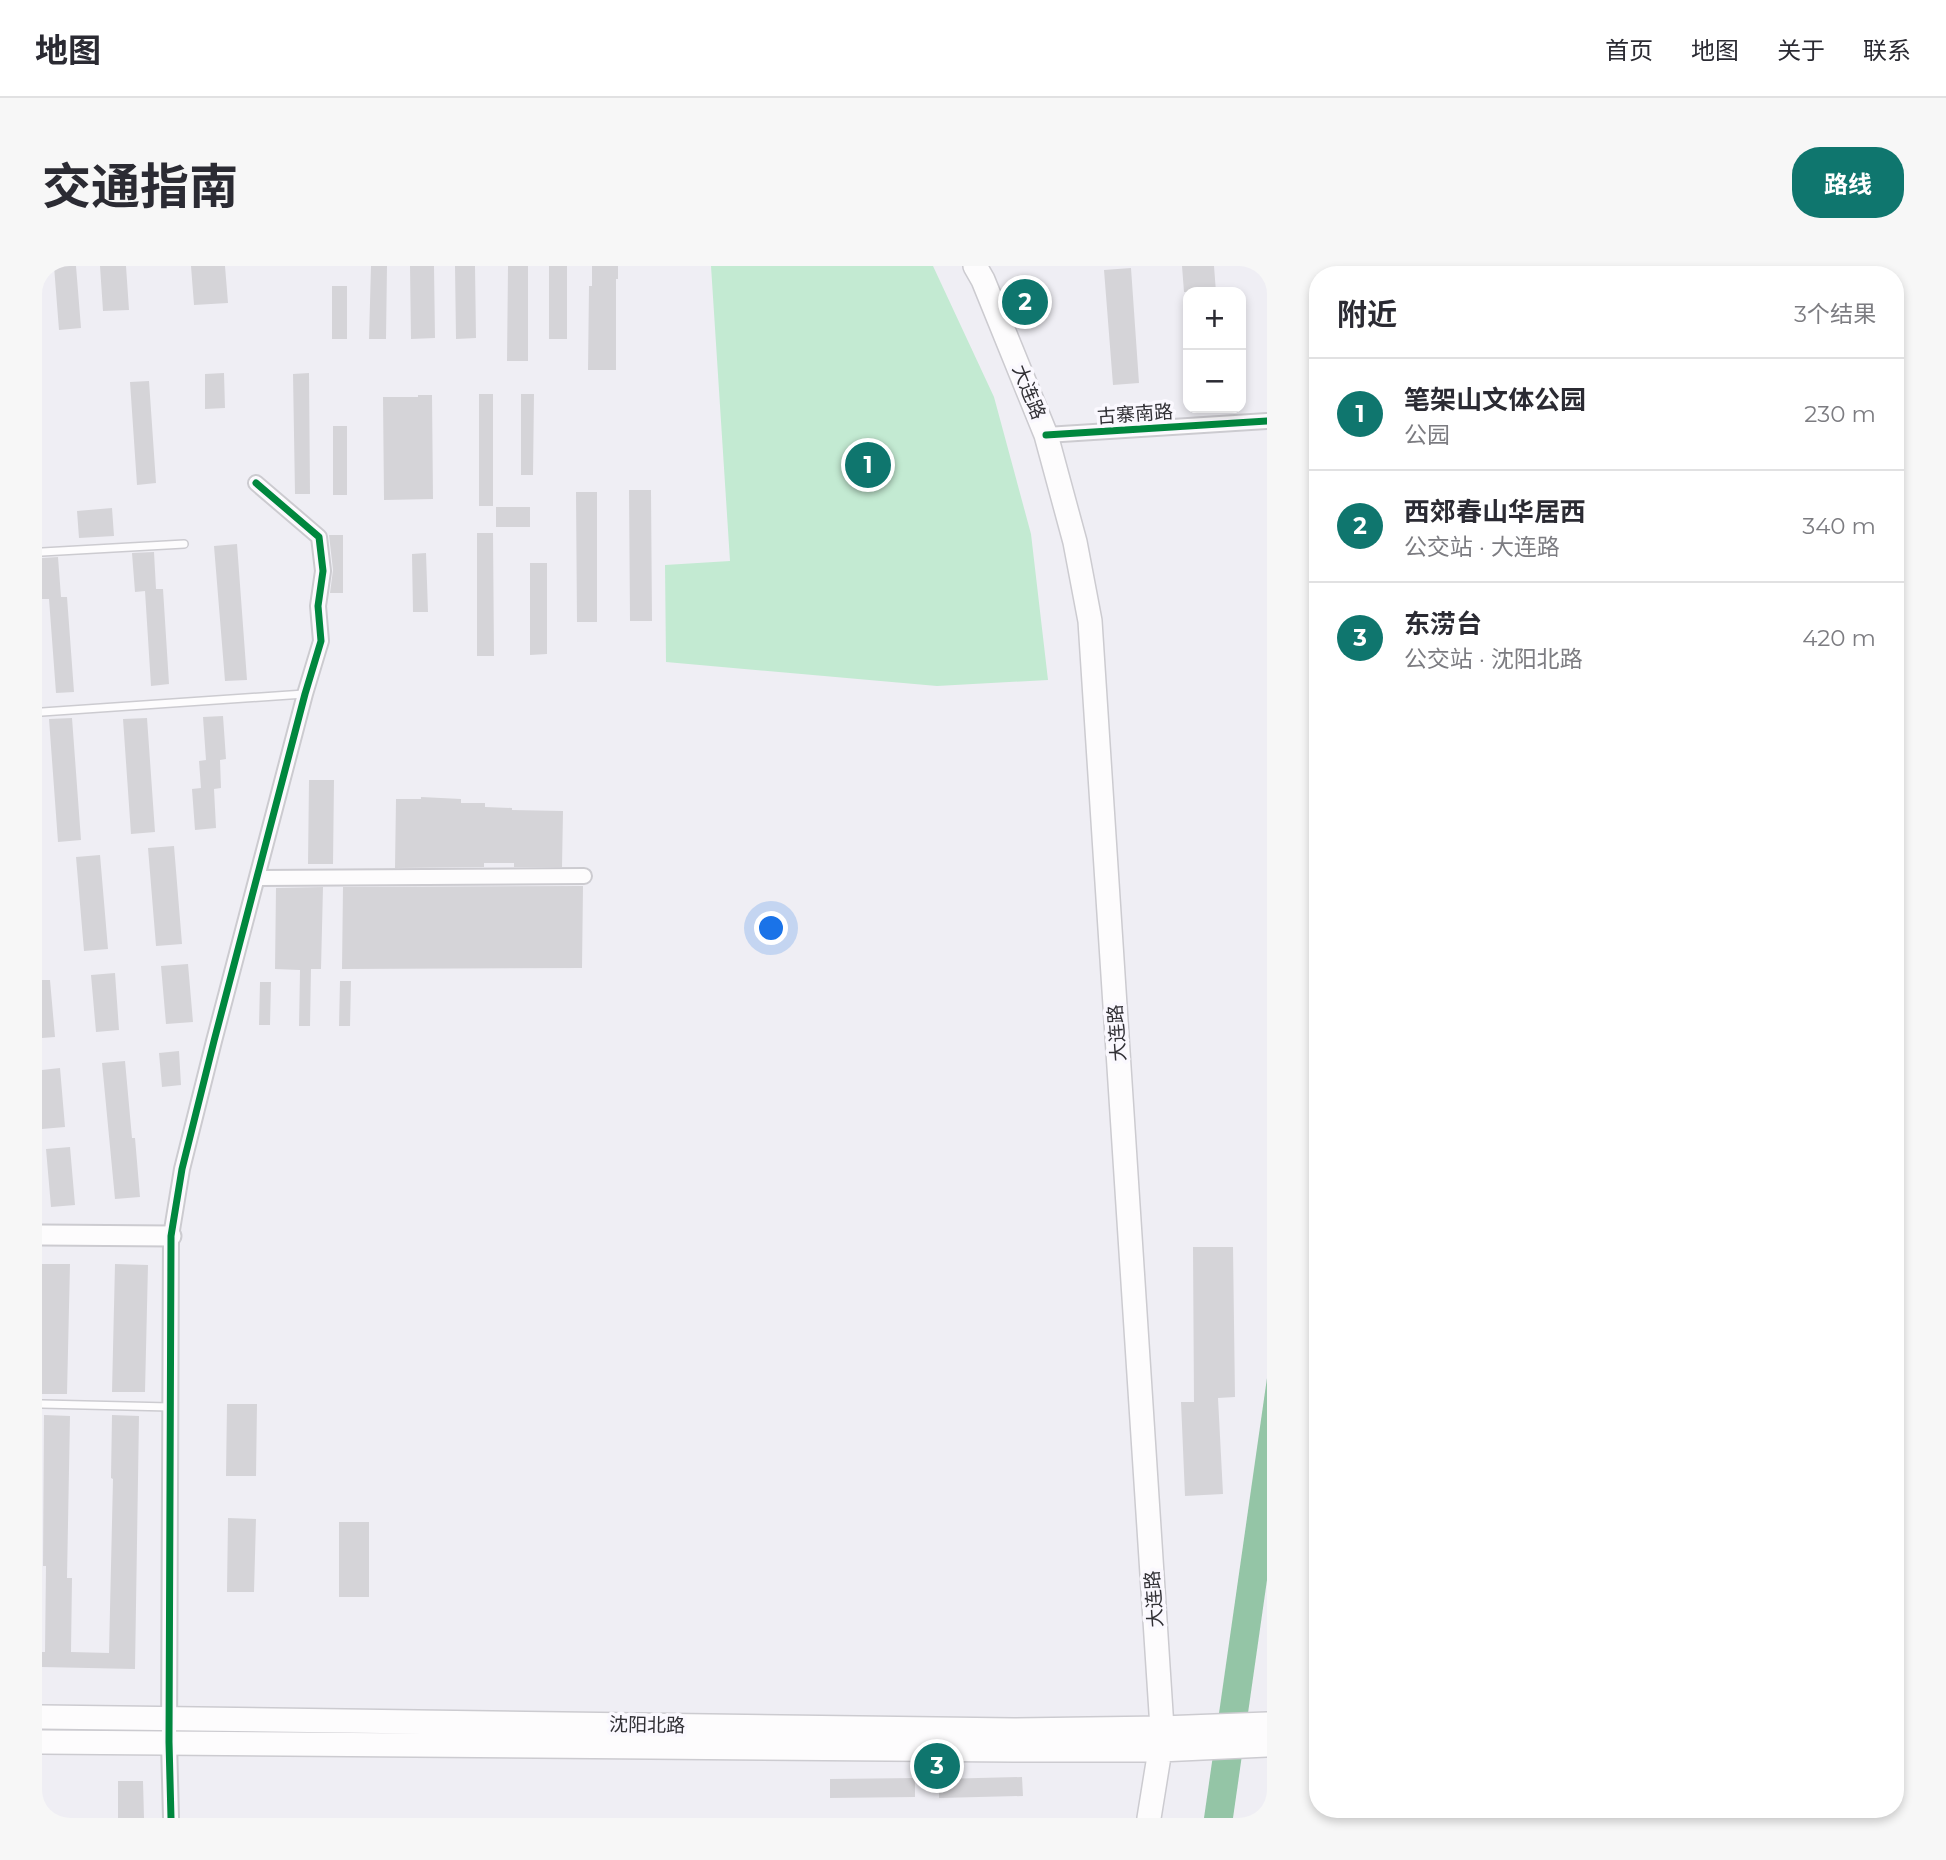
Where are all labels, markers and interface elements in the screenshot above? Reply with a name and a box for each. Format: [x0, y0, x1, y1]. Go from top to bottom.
text: 地图 [35, 30, 101, 70]
text: 首页 [1605, 36, 1653, 65]
text: 地图 [1691, 36, 1739, 65]
text: 关于 [1777, 36, 1825, 65]
text: 联系 [1863, 36, 1911, 65]
button: 路线 [1792, 147, 1904, 218]
text: 交通指南 [42, 157, 238, 216]
pin: 2 [1002, 276, 1048, 328]
map controls [1183, 287, 1246, 413]
button: + [1183, 287, 1246, 350]
text: 附近 [1337, 296, 1397, 333]
text: 3个结果 [1794, 300, 1876, 328]
button: − [1183, 350, 1246, 413]
street label: 大连路 [1008, 361, 1050, 423]
text: 笔架山文体公园 [1404, 384, 1586, 416]
street label: 古寨南路 [1096, 400, 1174, 428]
text: 1 [1355, 400, 1365, 428]
text: 230 m [1804, 400, 1876, 428]
text: 公园 [1404, 421, 1450, 449]
pin: 1 [845, 439, 891, 491]
text: 西郊春山华居西 [1404, 496, 1586, 528]
text: 2 [1353, 512, 1367, 540]
text: 340 m [1802, 512, 1876, 540]
text: 公交站 · 大连路 [1404, 533, 1560, 561]
text: 东涝台 [1404, 608, 1482, 640]
text: 3 [1353, 624, 1367, 652]
text: 420 m [1802, 624, 1876, 652]
text: 公交站 · 沈阳北路 [1404, 645, 1583, 673]
your location [754, 911, 788, 945]
street label: 大连路 [1104, 1004, 1130, 1062]
street label: 大连路 [1141, 1570, 1167, 1628]
street label: 沈阳北路 [609, 1713, 685, 1737]
pin: 3 [914, 1740, 960, 1792]

